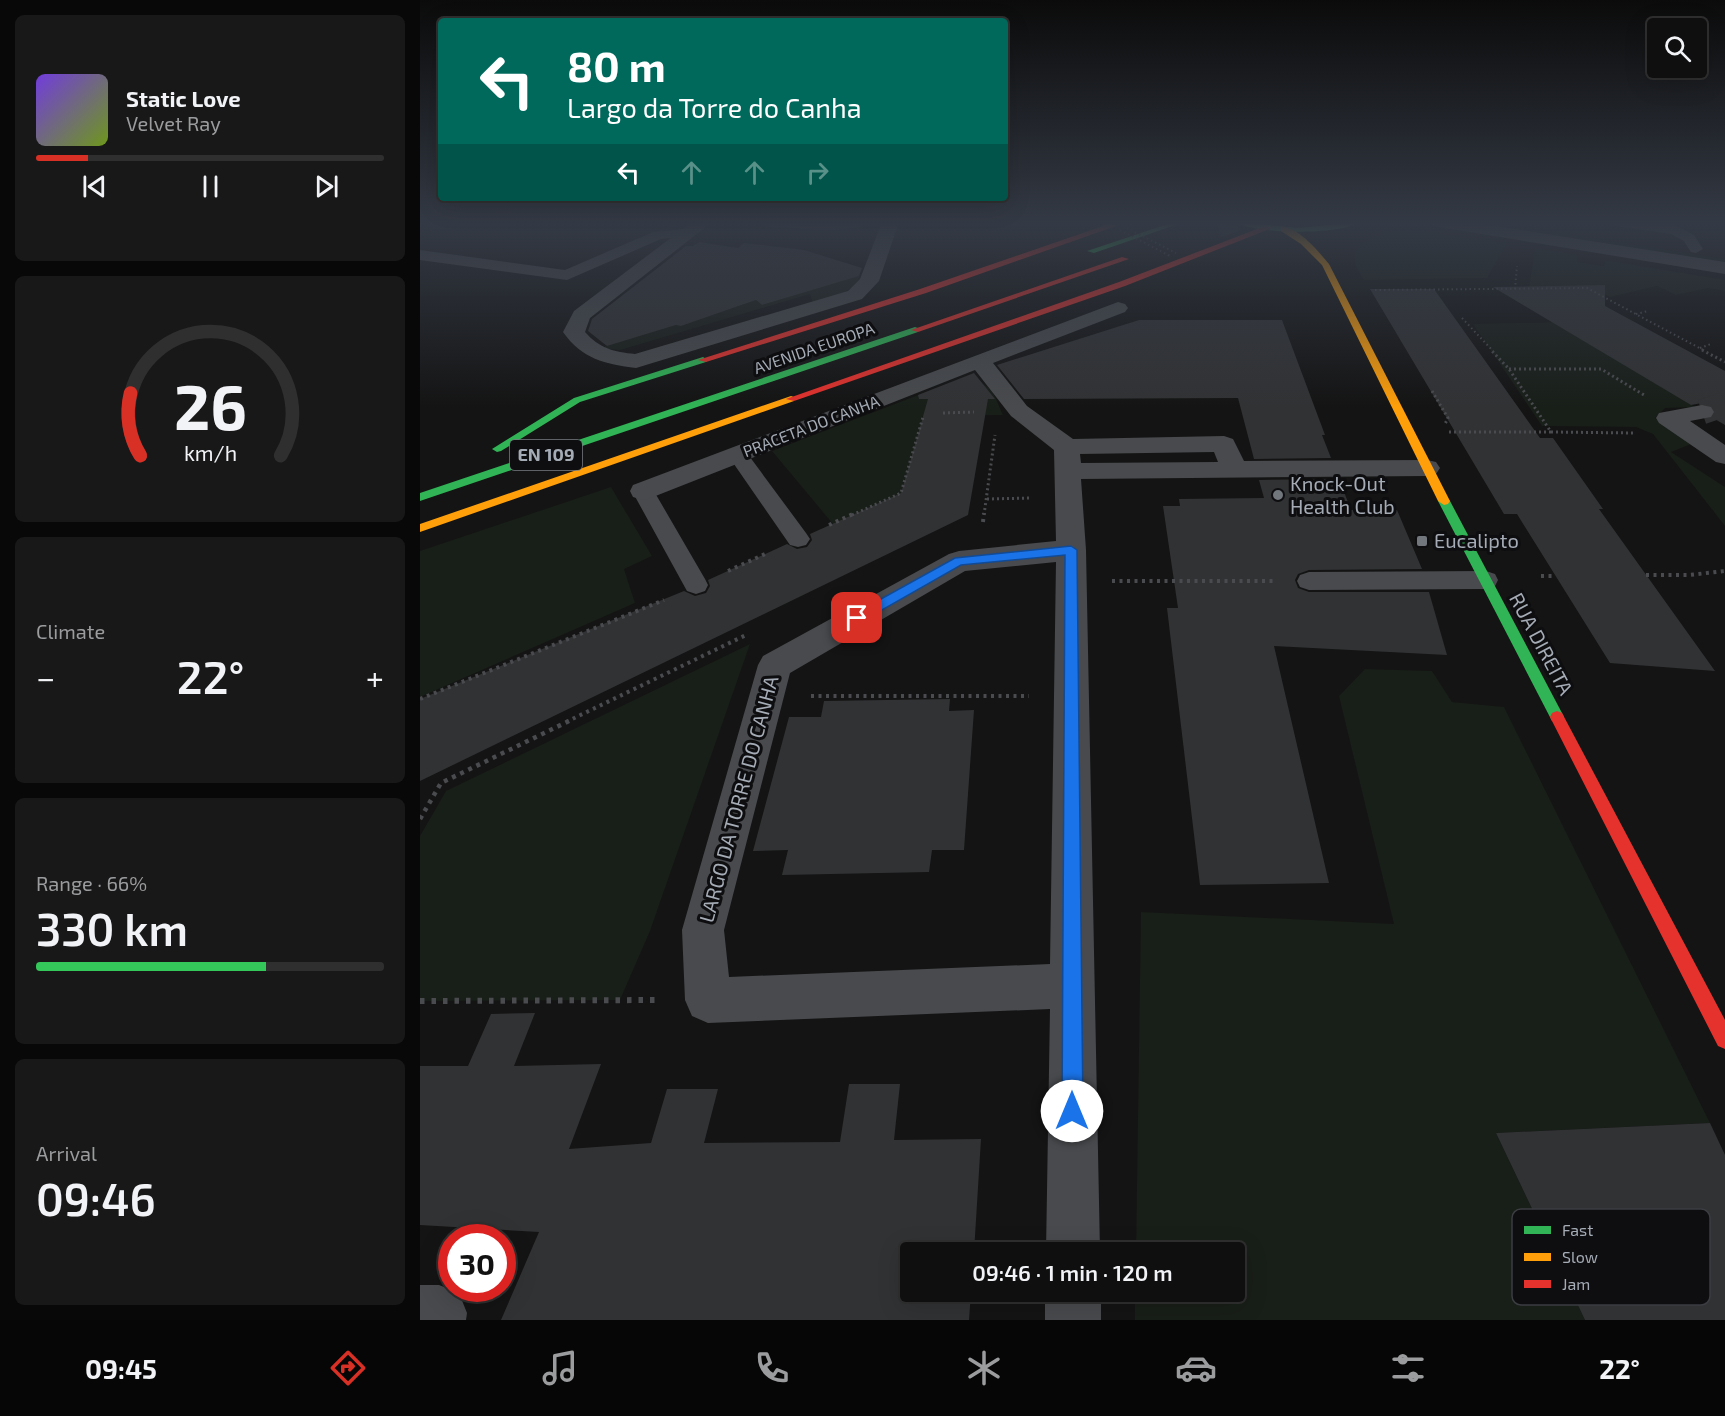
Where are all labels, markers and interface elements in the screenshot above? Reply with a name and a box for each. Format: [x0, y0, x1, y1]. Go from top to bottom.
map controls [1647, 18, 1707, 78]
button: search [1647, 18, 1707, 78]
text: 80 m [567, 40, 666, 90]
icon: left [468, 42, 546, 120]
text: Static Love [126, 85, 241, 111]
text: Largo da Torre do Canha [567, 91, 862, 123]
text: Velvet Ray [126, 111, 221, 135]
icon: left [612, 156, 645, 189]
icon: ahead [675, 156, 708, 189]
icon: ahead [738, 156, 771, 189]
icon: right [801, 156, 834, 189]
icon: previous [78, 170, 111, 203]
icon: pause [194, 170, 227, 203]
icon: next [310, 170, 343, 203]
street label: AVENIDA EUROPA [751, 318, 877, 377]
text: 26 [173, 368, 247, 443]
street label: PRACETA DO CANHA [740, 391, 882, 460]
text: km/h [183, 440, 237, 465]
road number: EN 109 [510, 440, 582, 470]
place label: Knock-Out Health Club [1290, 471, 1395, 518]
marker: Knock-Out Health Club [1271, 488, 1285, 502]
place label: Eucalipto [1434, 528, 1519, 552]
marker: Eucalipto [1415, 534, 1429, 548]
street label: RUA DIREITA [1505, 588, 1579, 699]
pin [831, 592, 882, 643]
icon: arrive [840, 601, 873, 634]
text: Climate [36, 619, 105, 643]
text: 22° [177, 649, 244, 703]
text: − [36, 657, 55, 697]
text: + [366, 657, 384, 697]
street label: LARGO DA TORRE DO CANHA [694, 672, 783, 925]
text: Range · 66% [36, 871, 147, 895]
text: 330 km [36, 901, 188, 955]
position arrow [1040, 1079, 1104, 1143]
text: Arrival [36, 1141, 97, 1165]
text: 09:46 [36, 1171, 156, 1225]
legend [1512, 1209, 1710, 1305]
text: Fast [1562, 1220, 1593, 1239]
speed limit sign: 30 [438, 1224, 516, 1302]
text: Slow [1562, 1247, 1598, 1266]
text: 09:46 · 1 min · 120 m [972, 1259, 1173, 1285]
text: Jam [1562, 1274, 1590, 1293]
icon: directions [327, 1347, 369, 1389]
icon: music [539, 1347, 581, 1389]
icon: phone [751, 1347, 793, 1389]
icon: climate [963, 1347, 1005, 1389]
icon: car [1175, 1347, 1217, 1389]
icon: filters [1387, 1347, 1429, 1389]
text: 09:45 [85, 1352, 157, 1384]
text: 22° [1599, 1352, 1640, 1384]

